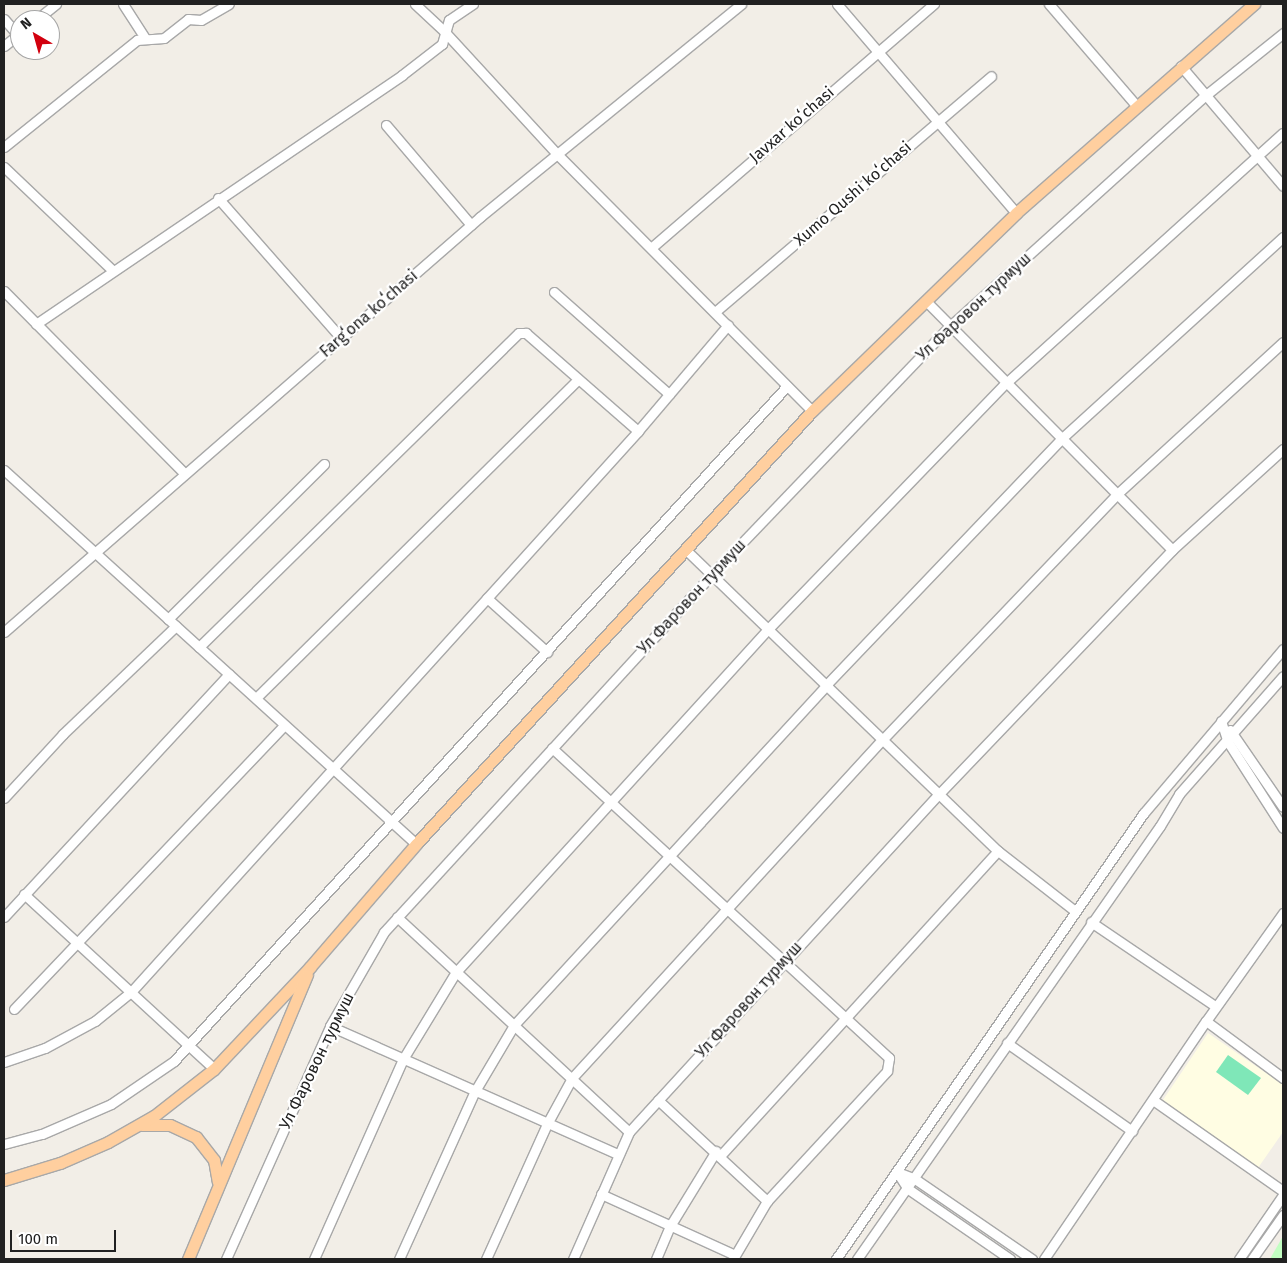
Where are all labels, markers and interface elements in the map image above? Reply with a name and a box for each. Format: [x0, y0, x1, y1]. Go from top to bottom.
north arrow [10, 10, 60, 60]
text: N [17, 14, 35, 33]
street label: Javxar koʻchasi [746, 83, 838, 167]
street label: Xumo Qushi koʻchasi [790, 138, 916, 250]
street label: Ул Фаровон турмуш [913, 249, 1035, 365]
street label: Fargʻona koʻchasi [316, 266, 422, 362]
street label: Ул Фаровон турмуш [634, 536, 750, 658]
street label: Ул Фаровон турмуш [692, 938, 806, 1062]
street label: Ул Фаровон турмуш [276, 990, 358, 1132]
scale bar [12, 1220, 119, 1252]
text: 100 m [18, 1230, 58, 1248]

